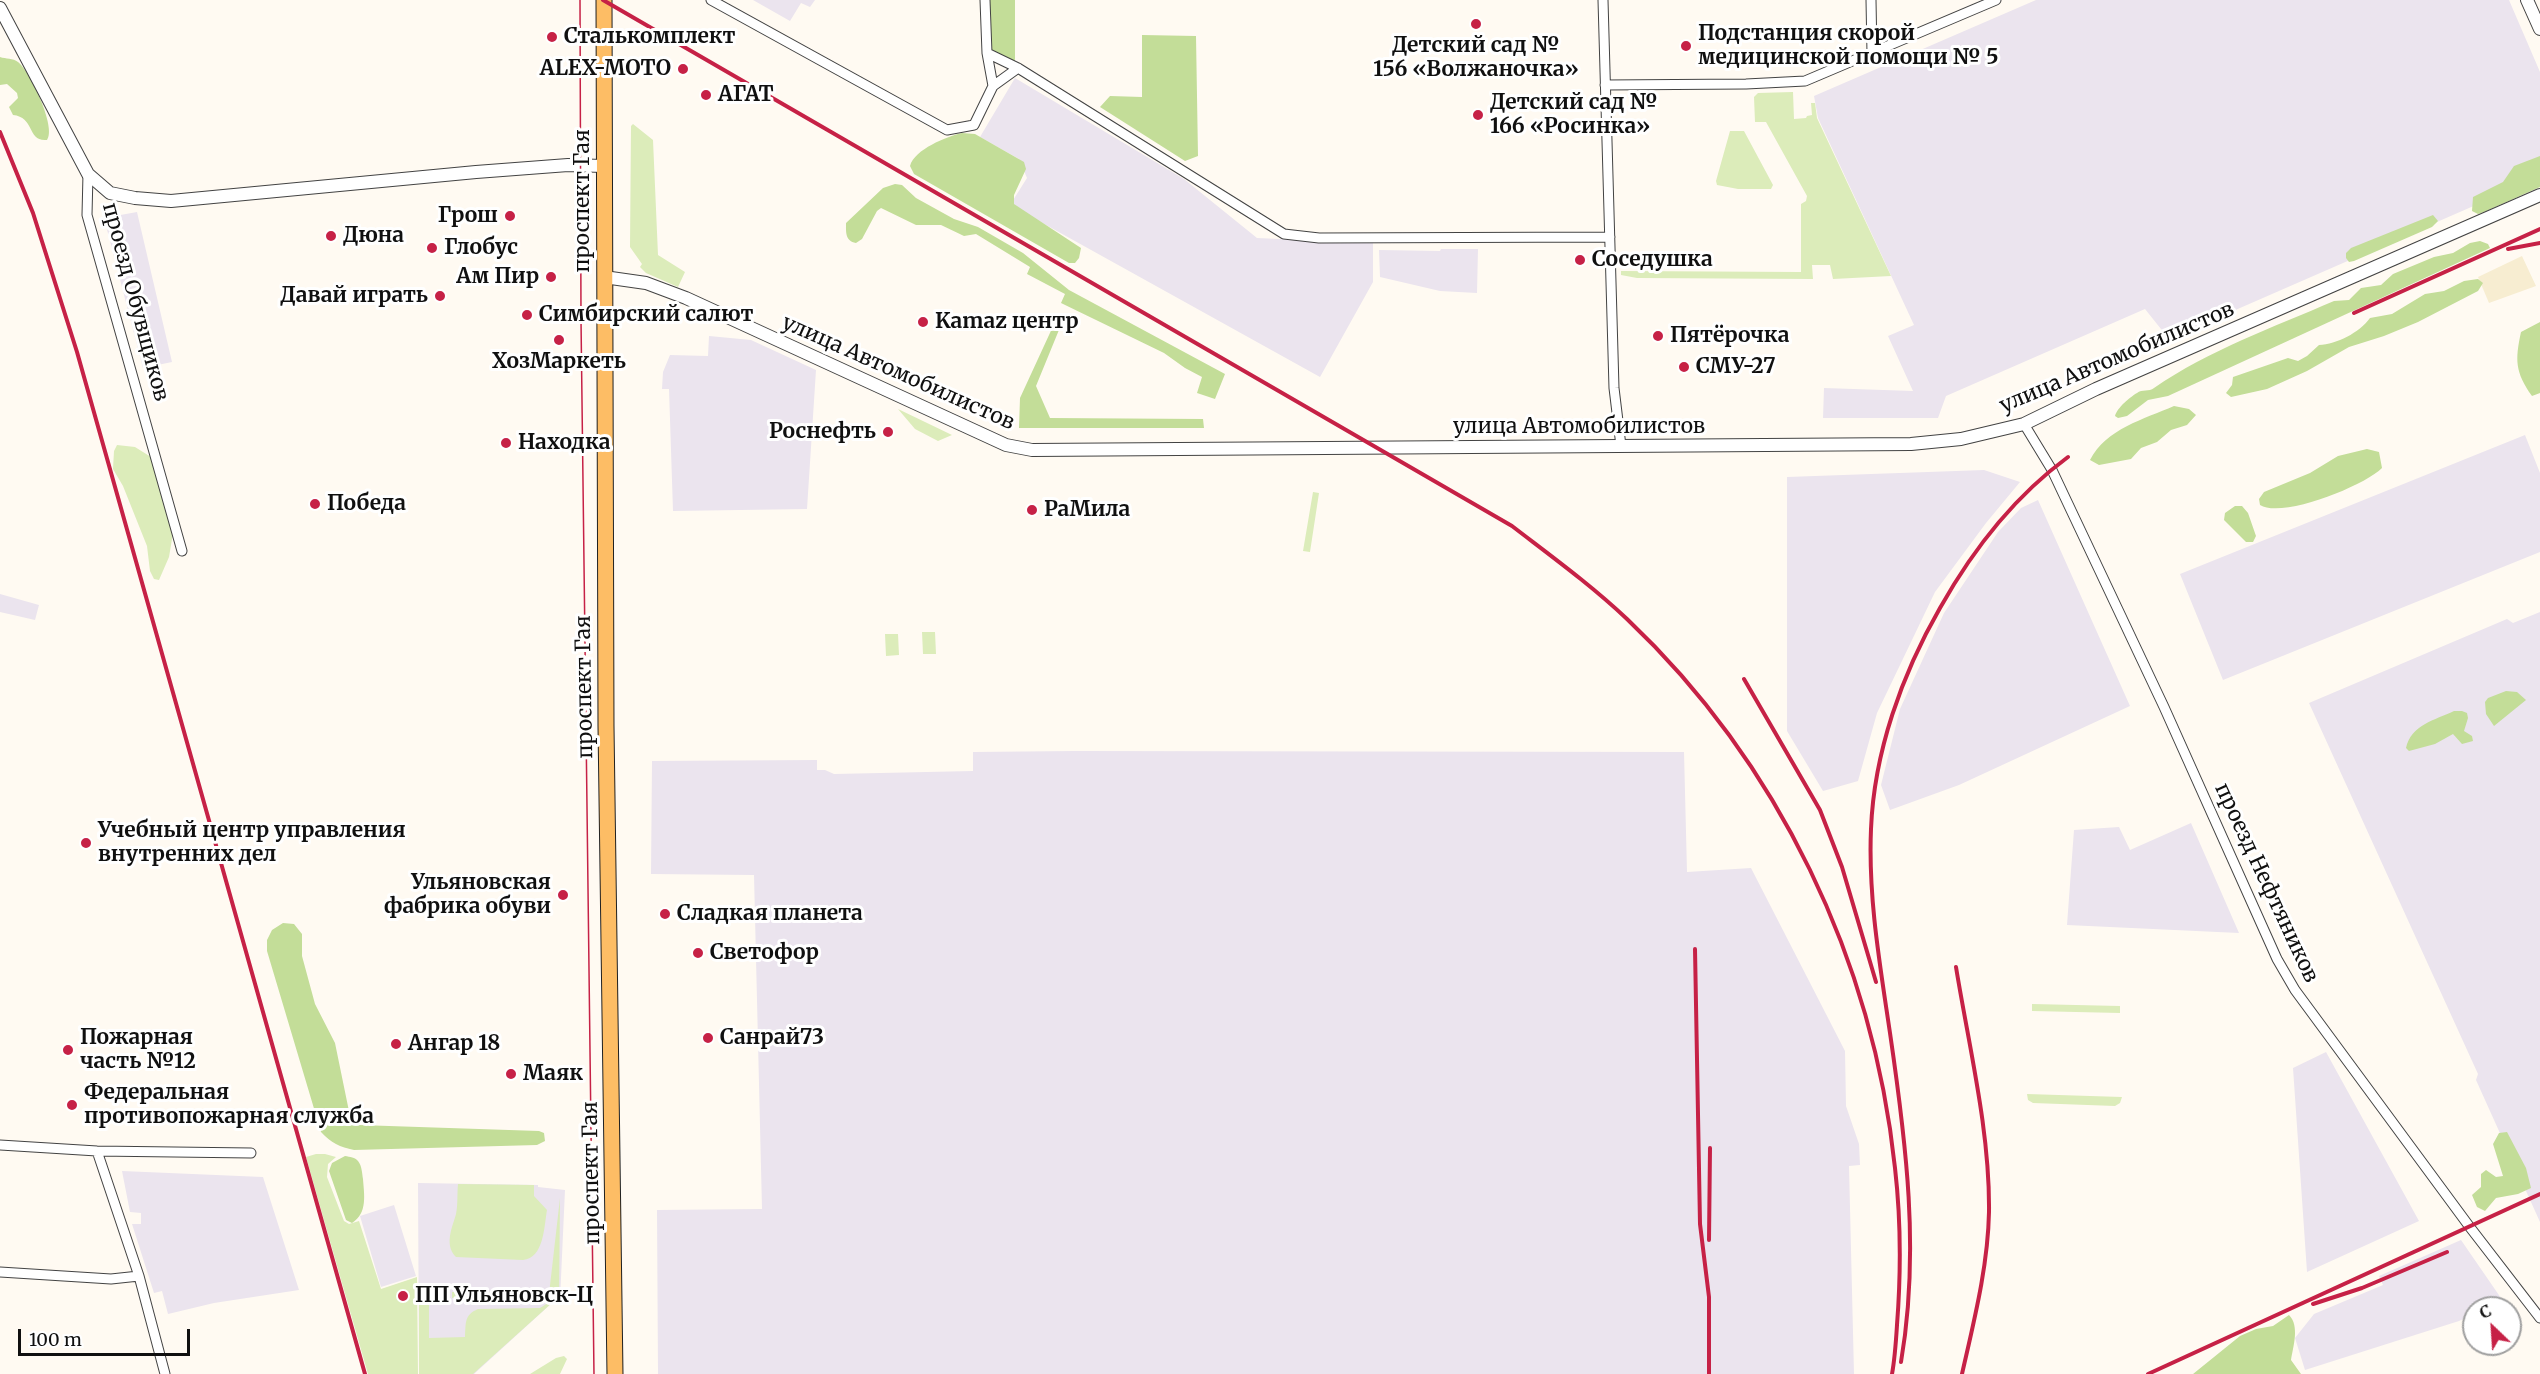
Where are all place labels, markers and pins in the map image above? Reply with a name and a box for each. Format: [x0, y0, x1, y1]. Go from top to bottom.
marker: Детский сад № 156 «Волжаночка» [1469, 17, 1483, 31]
place label: Подстанция скорой медицинской помощи № 5 [1698, 21, 1998, 71]
place label: Сталькомплект [564, 24, 735, 50]
marker: Сталькомплект [545, 30, 559, 44]
place label: Детский сад № 156 «Волжаночка» [1373, 33, 1579, 83]
marker: Подстанция скорой медицинской помощи № 5 [1679, 39, 1693, 53]
place label: ALEX-MOTO [540, 56, 671, 82]
marker: ALEX-MOTO [676, 62, 690, 76]
place label: АГАТ [718, 82, 774, 108]
marker: АГАТ [699, 88, 713, 102]
place label: Детский сад № 166 «Росинка» [1490, 90, 1658, 140]
marker: Детский сад № 166 «Росинка» [1471, 108, 1485, 122]
place label: Грош [438, 203, 498, 229]
marker: Грош [503, 209, 517, 223]
place label: Дюна [343, 223, 404, 249]
marker: Дюна [324, 229, 338, 243]
place label: Глобус [444, 235, 518, 261]
marker: Глобус [425, 241, 439, 255]
place label: Соседушка [1592, 247, 1713, 273]
marker: Соседушка [1573, 253, 1587, 267]
place label: Ам Пир [456, 264, 539, 290]
marker: Ам Пир [544, 270, 558, 284]
place label: Давай играть [280, 283, 428, 309]
marker: Давай играть [433, 289, 447, 303]
place label: Симбирский салют [539, 302, 753, 328]
marker: Симбирский салют [520, 308, 534, 322]
place label: Kamaz центр [935, 309, 1079, 335]
marker: Kamaz центр [916, 315, 930, 329]
place label: Пятёрочка [1670, 323, 1789, 349]
marker: Пятёрочка [1651, 329, 1665, 343]
marker: ХозМаркеть [552, 333, 566, 347]
place label: ХозМаркеть [492, 349, 626, 375]
place label: СМУ-27 [1696, 354, 1776, 380]
marker: СМУ-27 [1677, 360, 1691, 374]
place label: Роснефть [769, 419, 876, 445]
marker: Роснефть [881, 425, 895, 439]
place label: Находка [518, 430, 611, 456]
marker: Находка [499, 436, 513, 450]
place label: Победа [327, 491, 406, 517]
marker: Победа [308, 497, 322, 511]
place label: РаМила [1044, 497, 1130, 523]
marker: РаМила [1025, 503, 1039, 517]
place label: Учебный центр управления внутренних дел [98, 818, 406, 868]
marker: Учебный центр управления внутренних дел [79, 836, 93, 850]
place label: Ульяновская фабрика обуви [384, 870, 551, 920]
marker: Ульяновская фабрика обуви [556, 888, 570, 902]
place label: Сладкая планета [677, 901, 863, 927]
marker: Сладкая планета [658, 907, 672, 921]
place label: Светофор [710, 940, 819, 966]
marker: Светофор [691, 946, 705, 960]
place label: Пожарная часть №12 [80, 1025, 196, 1075]
place label: Санрай73 [720, 1025, 824, 1051]
place label: Ангар 18 [408, 1031, 500, 1057]
marker: Санрай73 [701, 1031, 715, 1045]
marker: Ангар 18 [389, 1037, 403, 1051]
marker: Пожарная часть №12 [61, 1043, 75, 1057]
place label: Маяк [523, 1061, 583, 1087]
marker: Маяк [504, 1067, 518, 1081]
place label: Федеральная противопожарная служба [84, 1080, 374, 1130]
marker: Федеральная противопожарная служба [65, 1098, 79, 1112]
place label: ПП Ульяновск-Ц [415, 1283, 593, 1309]
marker: ПП Ульяновск-Ц [396, 1289, 410, 1303]

